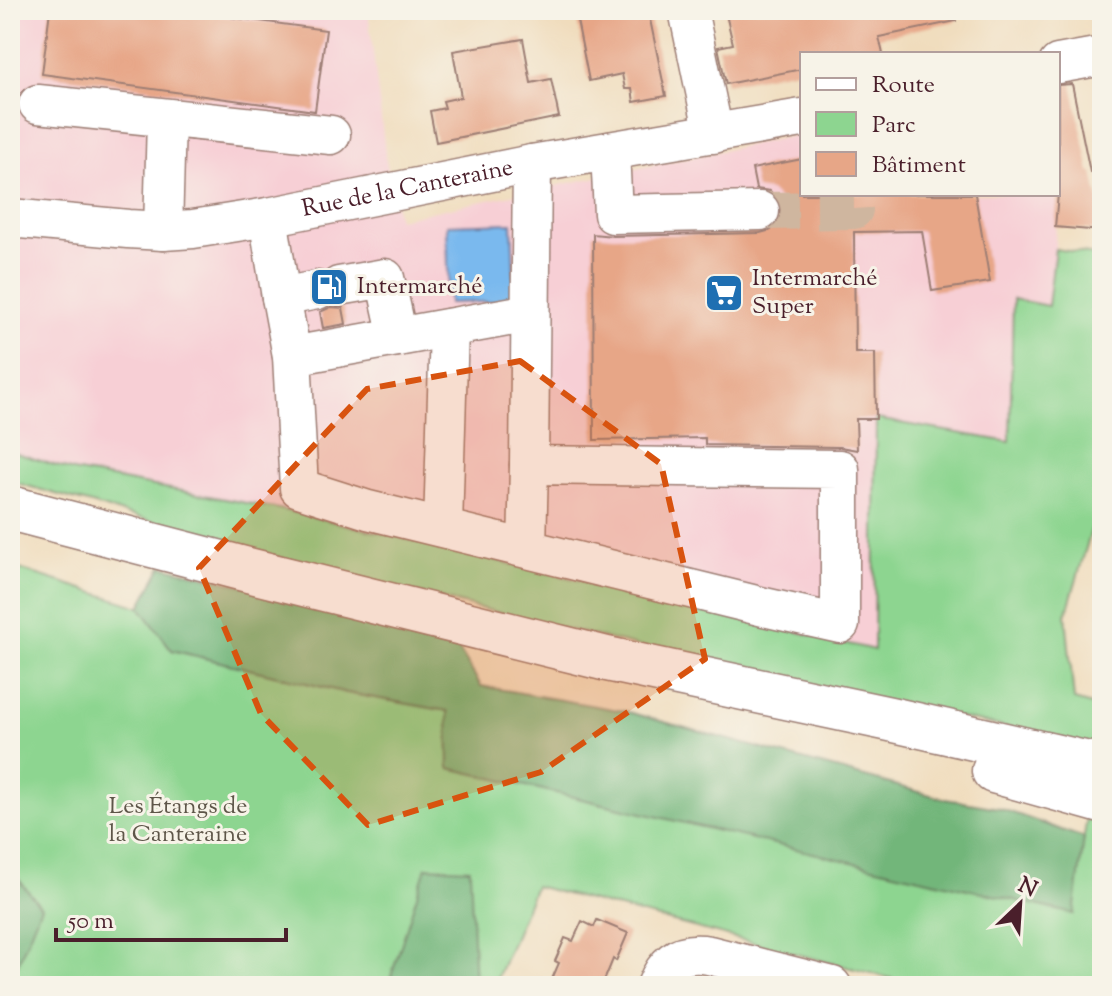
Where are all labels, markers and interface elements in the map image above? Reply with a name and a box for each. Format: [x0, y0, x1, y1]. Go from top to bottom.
legend [800, 52, 1060, 196]
text: Route [872, 69, 935, 103]
text: Parc [872, 109, 916, 143]
text: Bâtiment [872, 149, 966, 183]
street label: Rue de la Canteraine [299, 151, 516, 227]
place label: Intermarché Super [752, 262, 878, 324]
fuel station icon: Intermarché [308, 266, 350, 308]
place label: Intermarché [357, 270, 483, 304]
supermarket icon: Intermarché Super [703, 272, 745, 314]
park label: Les Étangs de la Canteraine [109, 790, 247, 852]
north arrow [980, 864, 1060, 944]
text: N [1012, 870, 1042, 907]
scale bar [56, 892, 286, 942]
text: 50 m [66, 905, 114, 939]

